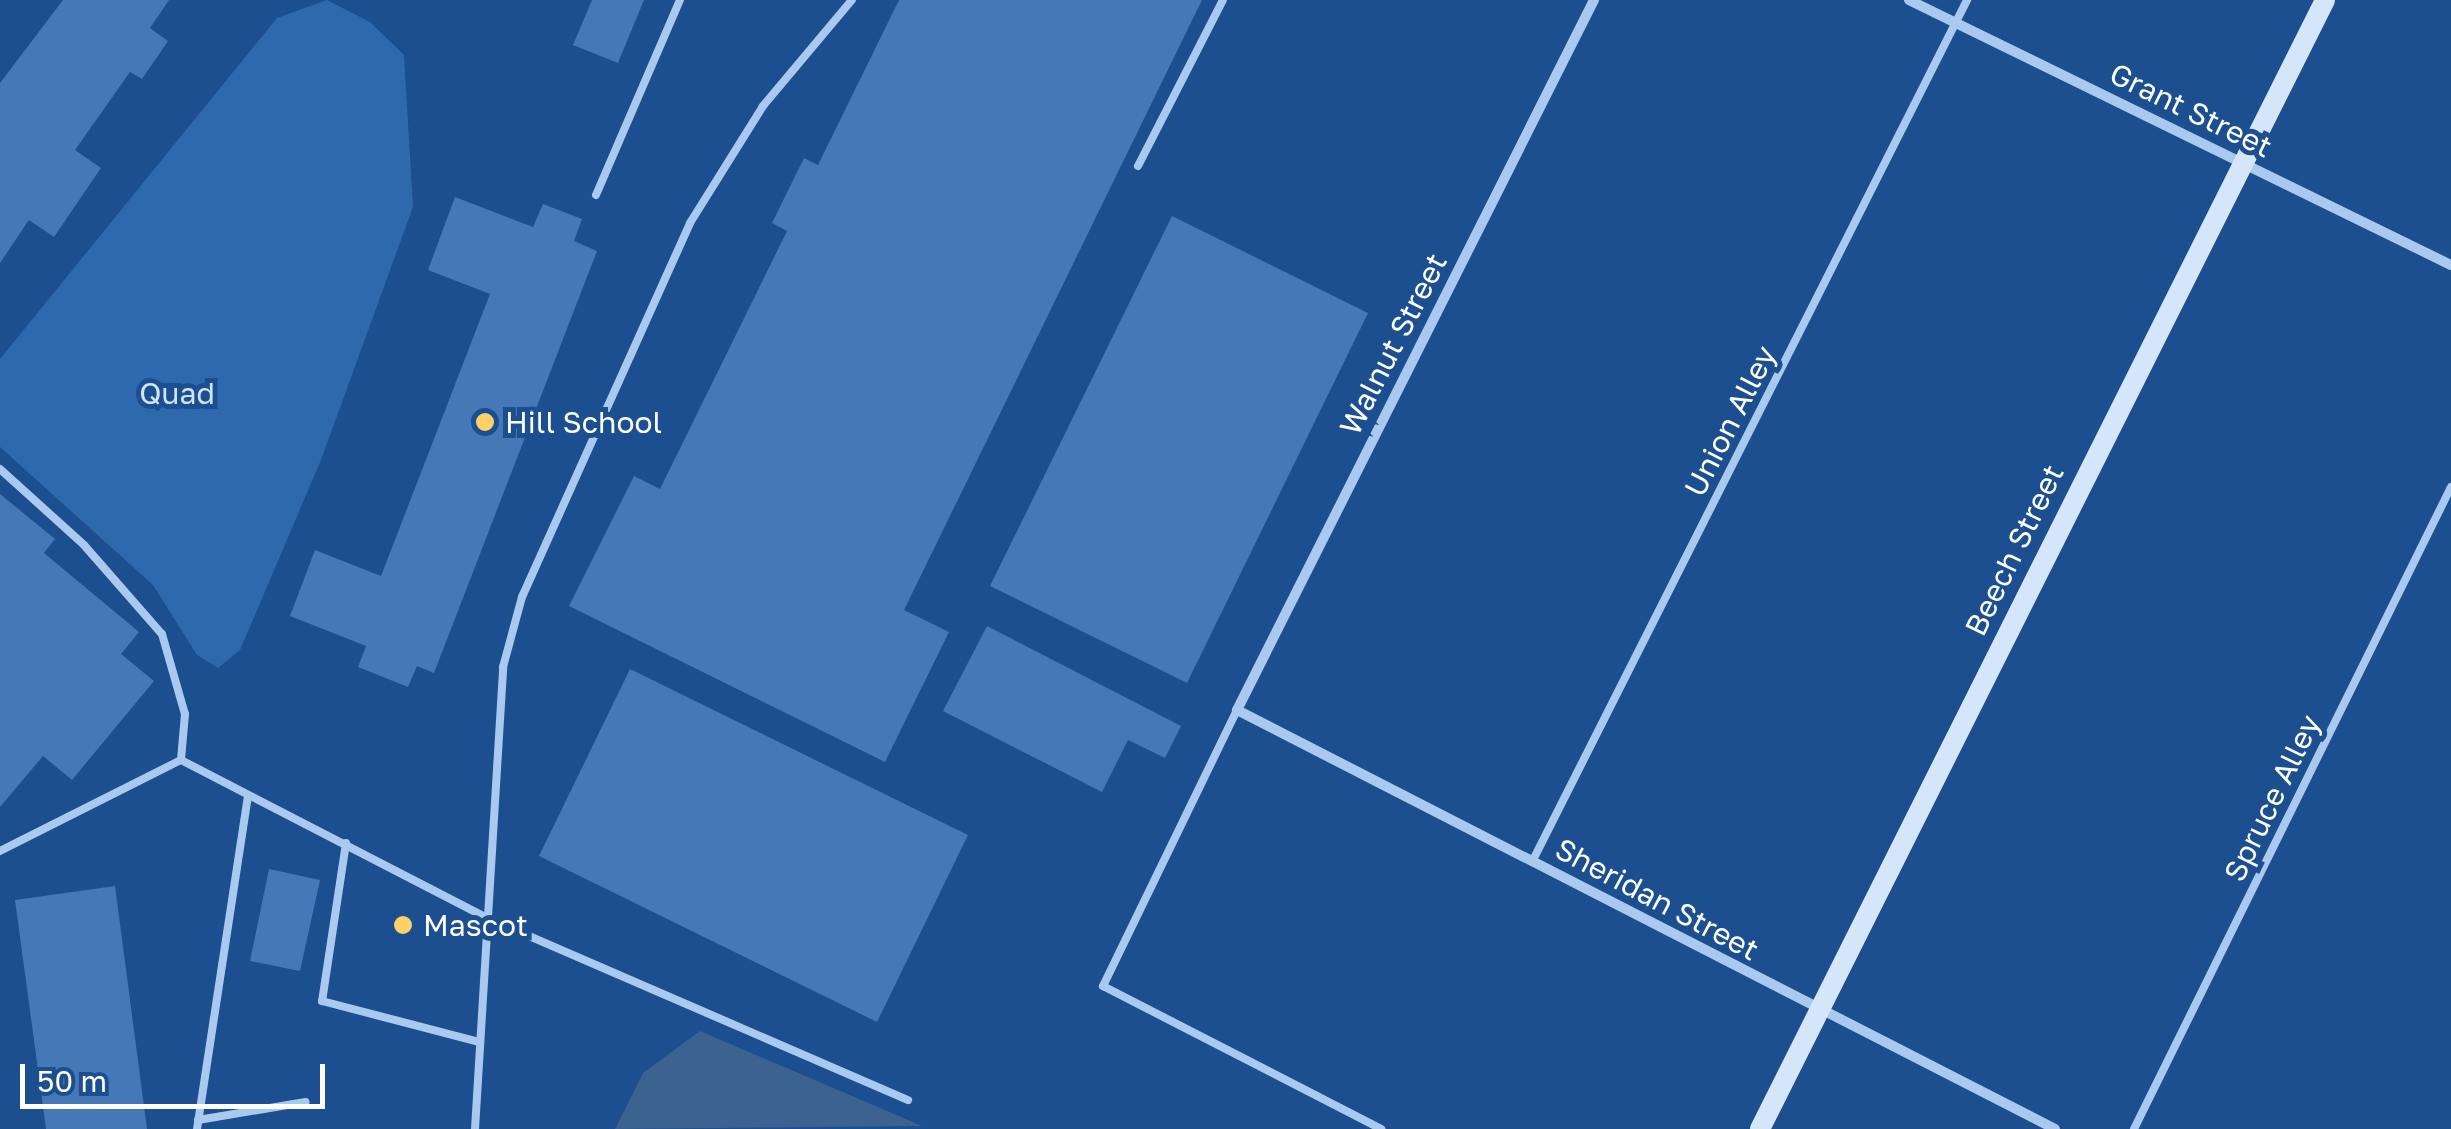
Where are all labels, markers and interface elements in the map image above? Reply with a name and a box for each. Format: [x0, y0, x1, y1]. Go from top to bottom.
street label: Grant Street [2104, 55, 2278, 165]
street label: Walnut Street [1332, 247, 1454, 441]
street label: Union Alley [1677, 340, 1783, 502]
park label: Quad [139, 375, 215, 411]
place label: Hill School [505, 404, 662, 440]
marker: Hill School [474, 411, 496, 433]
street label: Beech Street [1957, 459, 2071, 641]
street label: Spruce Alley [2216, 709, 2328, 887]
street label: Sheridan Street [1549, 830, 1765, 968]
place label: Mascot [423, 907, 528, 943]
marker: Mascot [392, 914, 414, 936]
scale bar [25, 1044, 330, 1106]
text: 50 m [37, 1063, 107, 1099]

